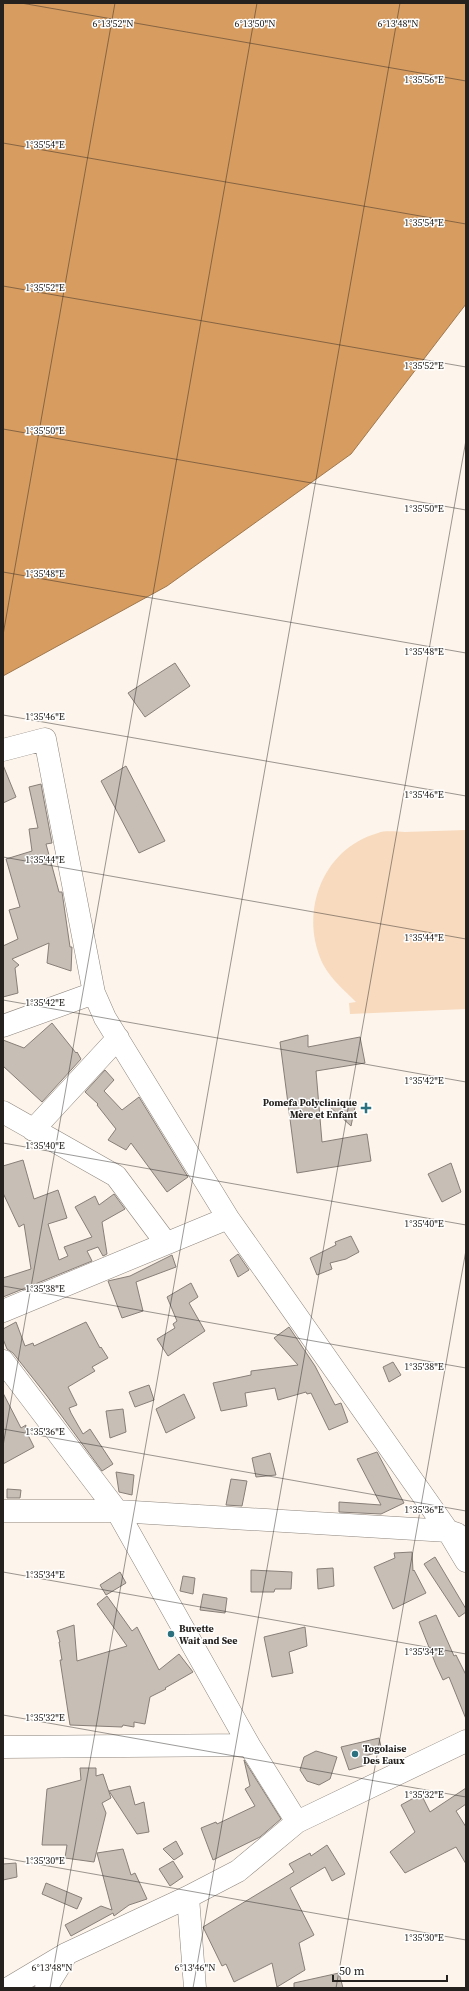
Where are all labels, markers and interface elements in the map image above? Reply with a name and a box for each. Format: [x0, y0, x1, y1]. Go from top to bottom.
text: 6°13'52"N [92, 17, 134, 30]
text: 6°13'50"N [234, 17, 276, 30]
text: 6°13'48"N [377, 17, 419, 30]
text: 1°35'56"E [404, 73, 444, 86]
text: 1°35'54"E [25, 138, 65, 151]
text: 1°35'54"E [404, 216, 444, 229]
text: 1°35'52"E [25, 281, 65, 294]
text: 1°35'52"E [404, 359, 444, 372]
text: 1°35'50"E [25, 424, 65, 437]
text: 1°35'50"E [404, 502, 444, 515]
text: 1°35'48"E [25, 567, 65, 580]
text: 1°35'48"E [404, 645, 444, 658]
text: 1°35'46"E [25, 710, 65, 723]
text: 1°35'46"E [404, 788, 444, 801]
text: 1°35'44"E [25, 853, 65, 866]
text: 1°35'44"E [404, 931, 444, 944]
text: 1°35'42"E [25, 996, 65, 1009]
text: 1°35'42"E [404, 1074, 444, 1087]
place label: Pomefa Polyclinique Mère et Enfant [263, 1096, 357, 1121]
marker: Pomefa Polyclinique Mère et Enfant [360, 1102, 372, 1114]
text: 1°35'40"E [25, 1139, 65, 1152]
text: 1°35'40"E [404, 1217, 444, 1230]
text: 1°35'38"E [25, 1282, 65, 1295]
text: 1°35'38"E [404, 1360, 444, 1373]
text: 1°35'36"E [25, 1425, 65, 1438]
text: 1°35'36"E [404, 1503, 444, 1516]
text: 1°35'34"E [25, 1568, 65, 1581]
place label: Buvette Wait and See [179, 1622, 238, 1647]
marker: Buvette Wait and See [166, 1629, 176, 1639]
text: 1°35'34"E [404, 1645, 444, 1658]
text: 1°35'32"E [25, 1711, 65, 1724]
place label: Togolaise Des Eaux [363, 1742, 406, 1767]
marker: Togolaise Des Eaux [350, 1749, 360, 1759]
text: 1°35'32"E [404, 1788, 444, 1801]
text: 1°35'30"E [25, 1854, 65, 1867]
text: 1°35'30"E [404, 1931, 444, 1944]
scale bar [333, 1957, 447, 1983]
text: 6°13'48"N [31, 1961, 73, 1974]
text: 6°13'46"N [174, 1961, 216, 1974]
text: 50 m [339, 1963, 365, 1979]

